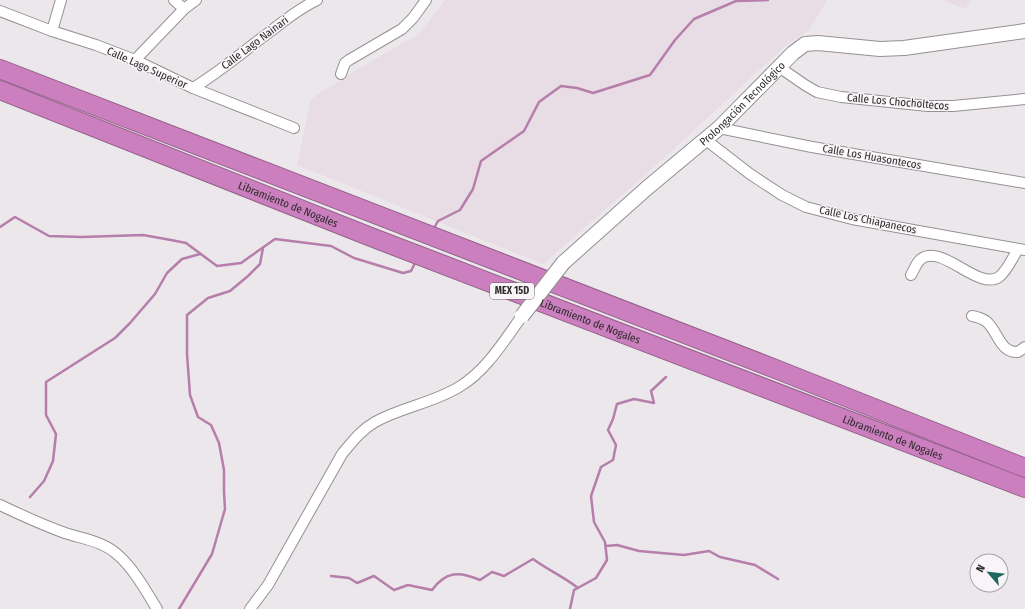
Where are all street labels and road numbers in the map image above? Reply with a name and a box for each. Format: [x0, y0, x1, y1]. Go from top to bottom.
street label: Calle Lago Nainari [219, 13, 291, 72]
street label: Calle Lago Superior [105, 44, 189, 92]
street label: Prolongación Tecnológico [697, 59, 788, 148]
street label: Calle Los Chocholtecos [846, 91, 950, 113]
street label: Calle Los Huasontecos [822, 142, 923, 172]
street label: Libramiento de Nogales [236, 179, 340, 230]
street label: Calle Los Chiapanecos [818, 203, 918, 237]
road number: MEX 15D [490, 283, 534, 299]
street label: Libramiento de Nogales [538, 296, 643, 346]
street label: Libramiento de Nogales [841, 412, 945, 463]

